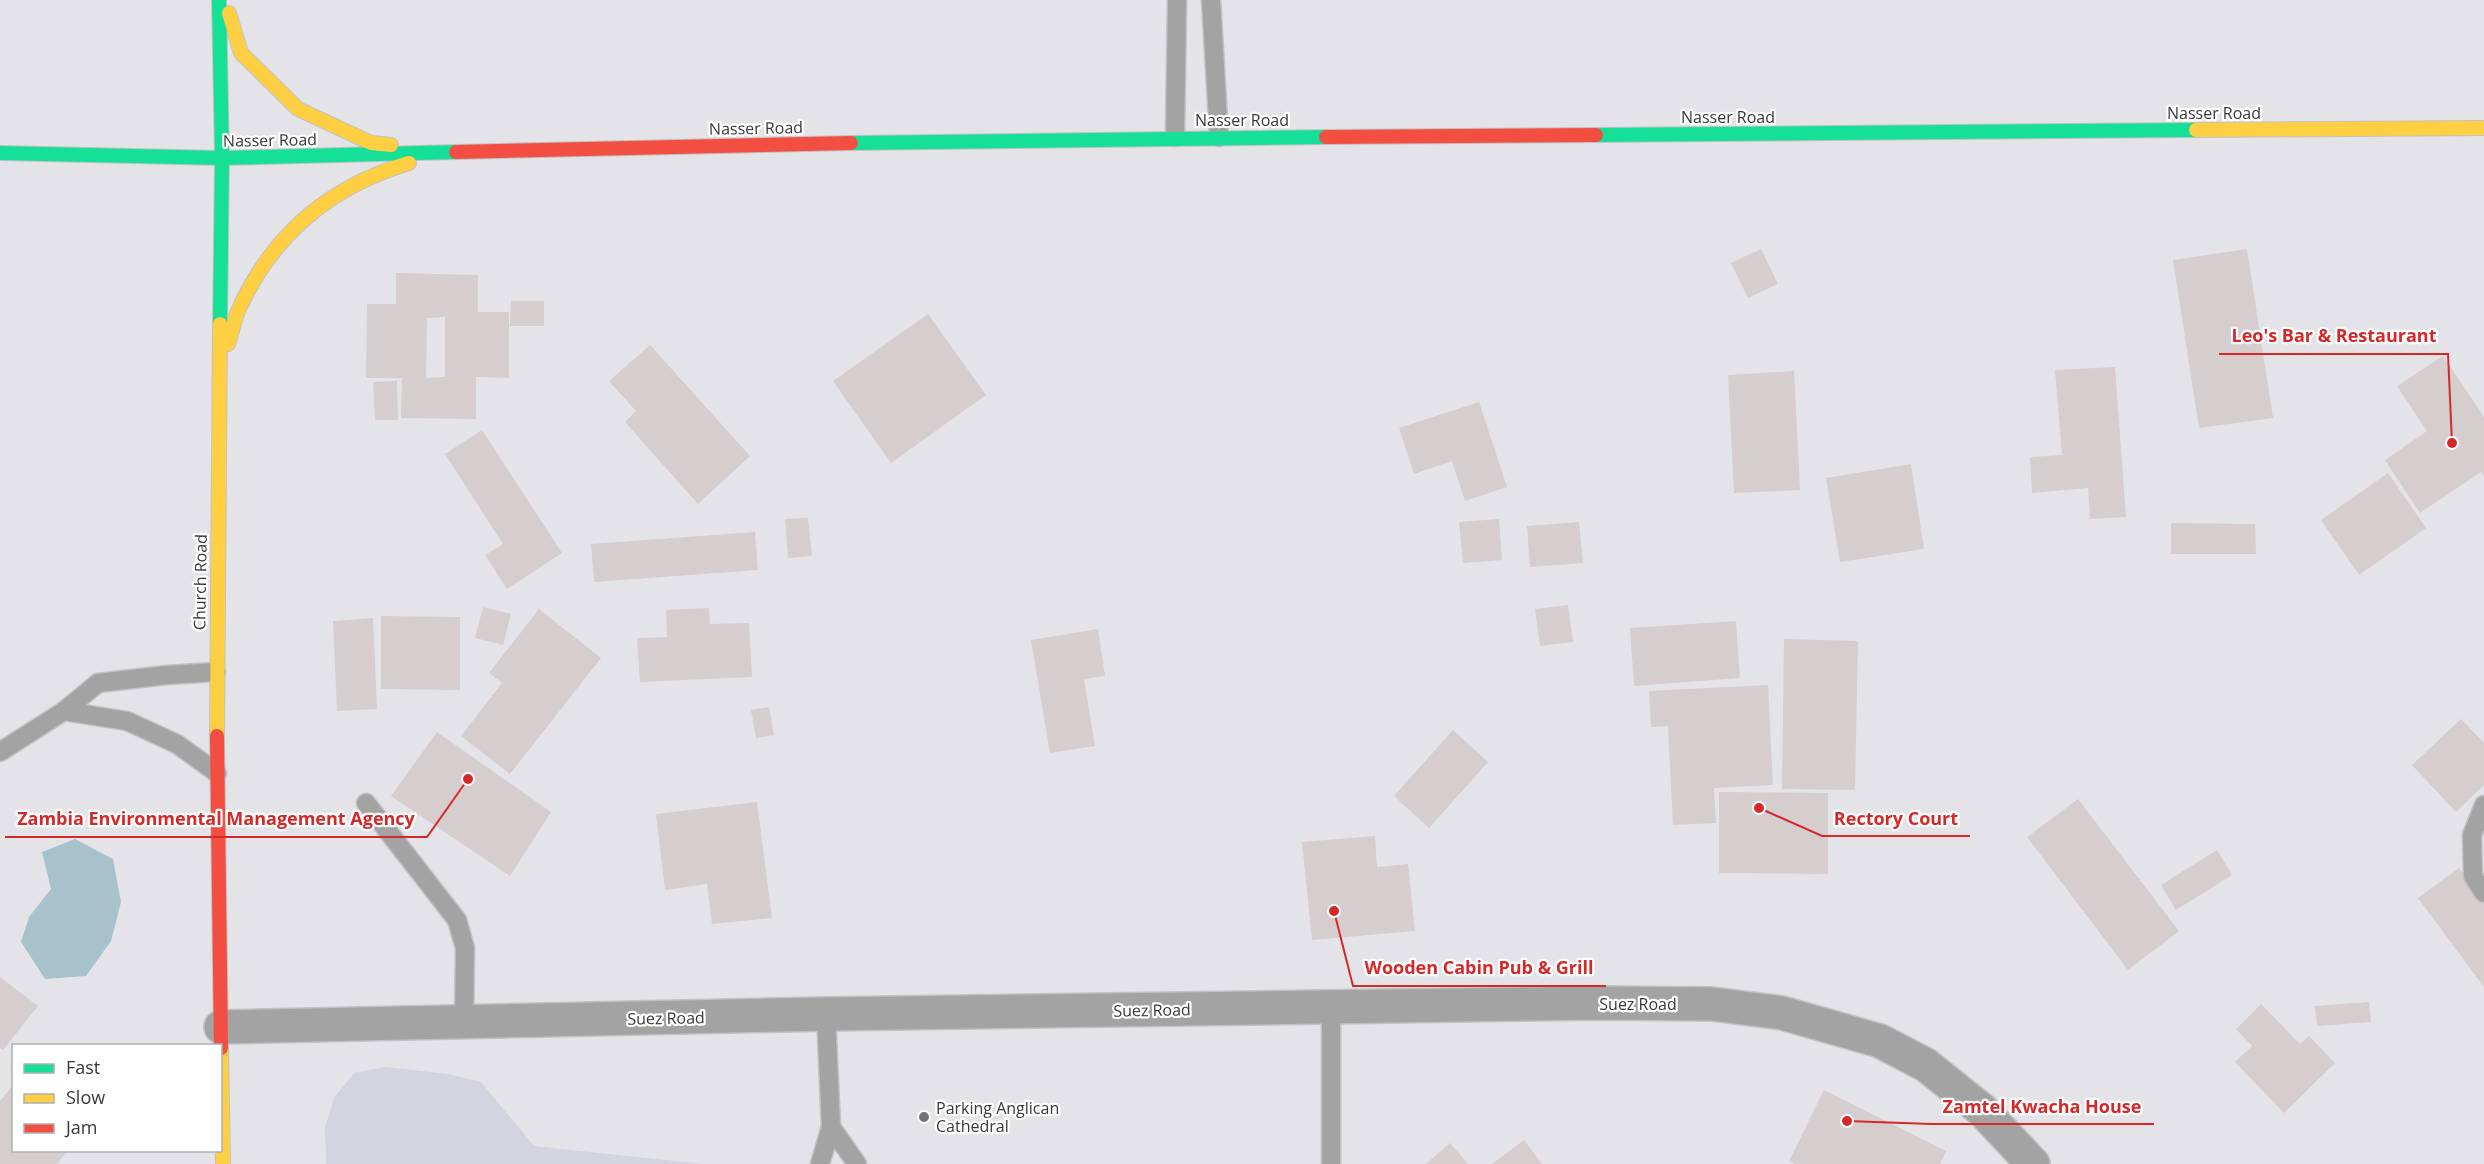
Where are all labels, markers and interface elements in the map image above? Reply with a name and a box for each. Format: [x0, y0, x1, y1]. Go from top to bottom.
street label: Nasser Road [2167, 102, 2261, 124]
street label: Nasser Road [1681, 106, 1775, 128]
street label: Nasser Road [1195, 109, 1289, 131]
street label: Nasser Road [709, 116, 803, 140]
street label: Nasser Road [223, 128, 317, 152]
callout: Leo's Bar & Restaurant [2219, 318, 2448, 354]
text: Leo's Bar & Restaurant [2231, 323, 2437, 347]
street label: Church Road [188, 534, 212, 630]
callout: Rectory Court [1822, 800, 1970, 836]
callout: Zambia Environmental Management Agency [5, 801, 427, 837]
text: Zambia Environmental Management Agency [17, 806, 416, 830]
text: Rectory Court [1834, 806, 1958, 830]
callout: Wooden Cabin Pub & Grill [1353, 950, 1606, 986]
text: Wooden Cabin Pub & Grill [1364, 955, 1594, 979]
street label: Suez Road [1599, 993, 1677, 1015]
street label: Suez Road [1113, 998, 1191, 1022]
street label: Suez Road [627, 1006, 705, 1030]
legend [12, 1044, 222, 1152]
text: Fast [66, 1055, 100, 1079]
text: Slow [66, 1085, 105, 1109]
callout: Zamtel Kwacha House [1931, 1088, 2154, 1124]
text: Zamtel Kwacha House [1943, 1094, 2141, 1118]
place label: Parking Anglican Cathedral [936, 1097, 1059, 1137]
marker: Parking Anglican Cathedral [917, 1110, 931, 1124]
text: Jam [64, 1115, 98, 1139]

